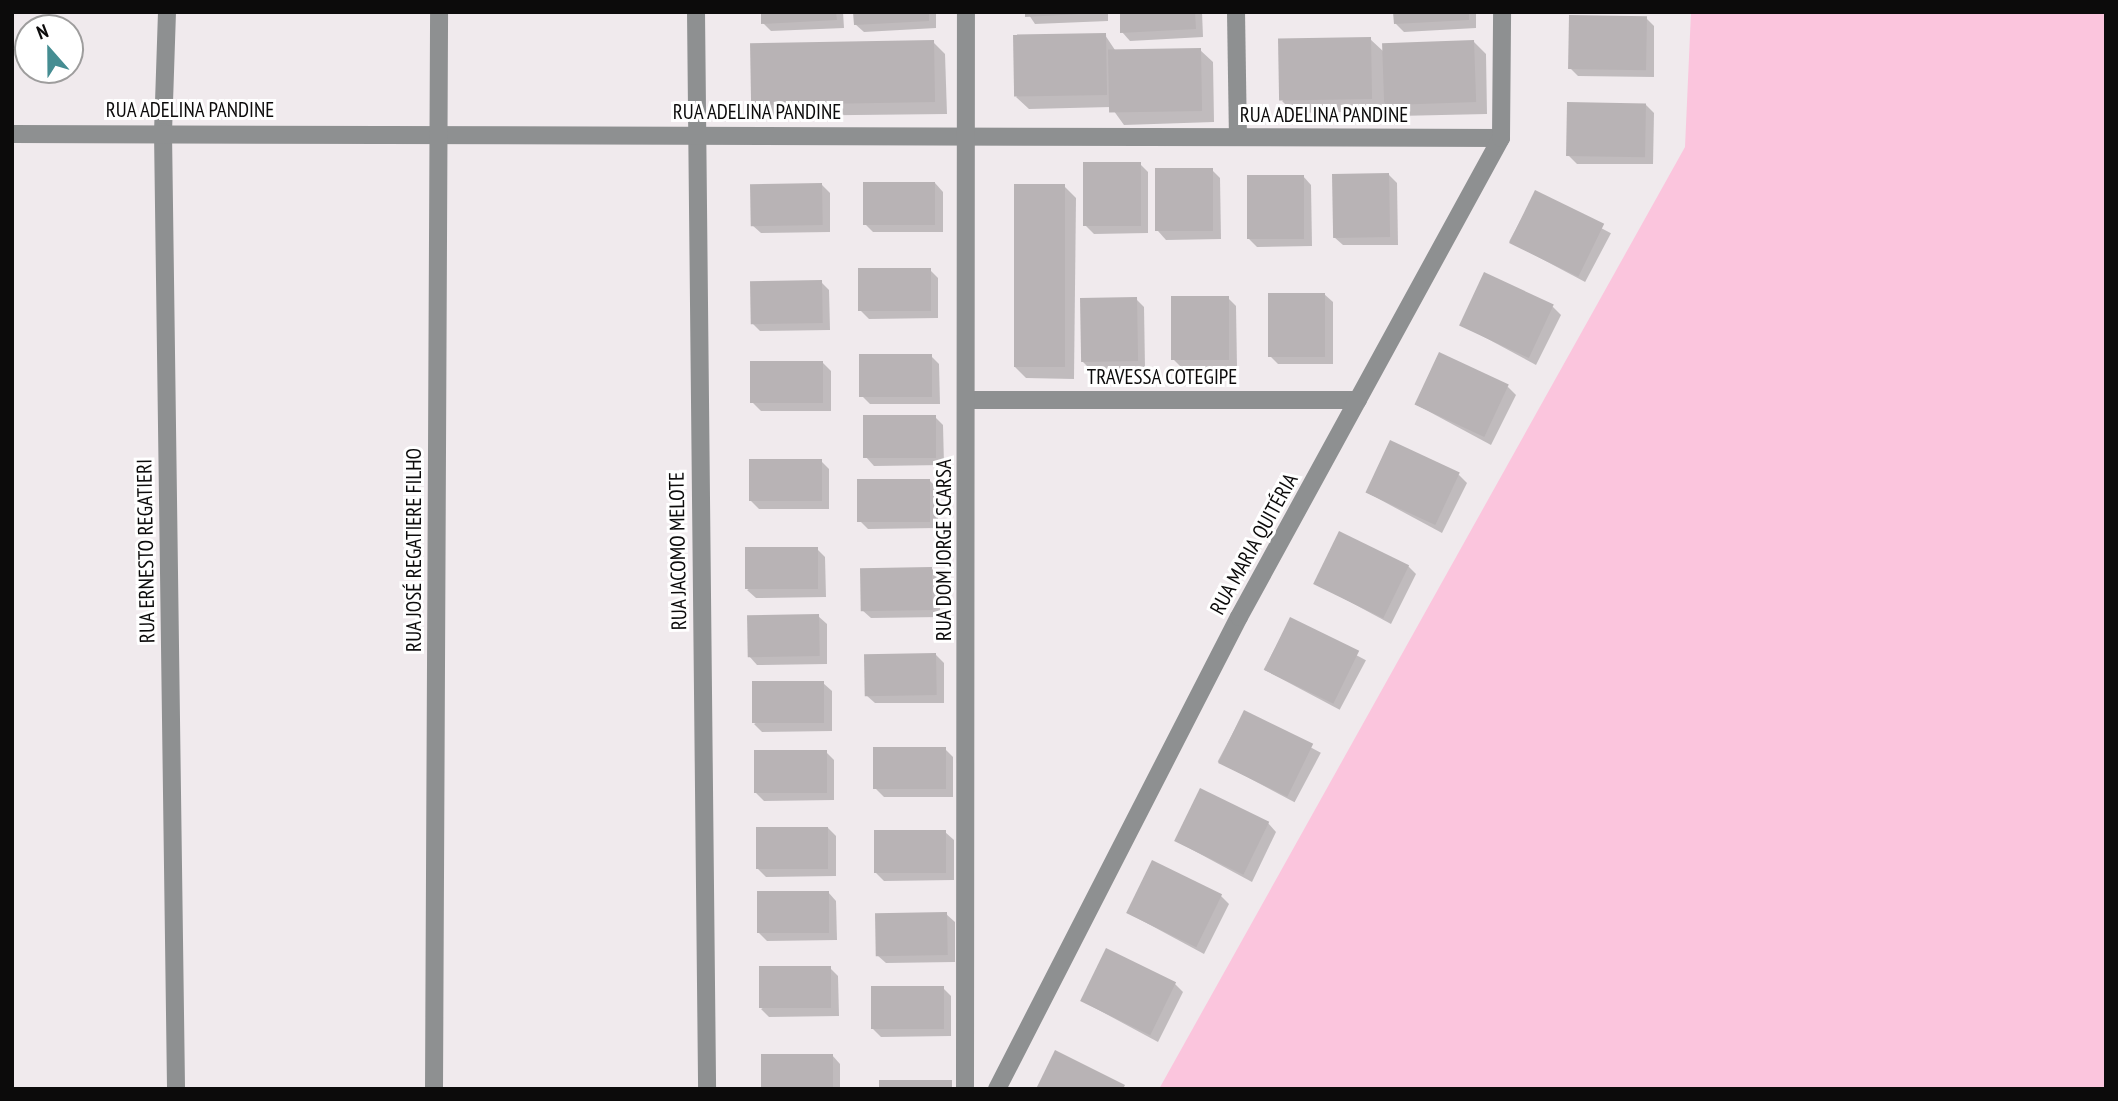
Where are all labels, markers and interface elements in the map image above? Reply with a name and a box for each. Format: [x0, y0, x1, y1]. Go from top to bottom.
north arrow [14, 14, 84, 84]
text: N [33, 18, 51, 44]
street label: RUA ADELINA PANDINE [105, 97, 275, 123]
street label: RUA ADELINA PANDINE [672, 99, 842, 125]
street label: RUA ADELINA PANDINE [1239, 102, 1409, 128]
street label: TRAVESSA COTEGIPE [1086, 364, 1238, 390]
street label: RUA JOSÉ REGATIERE FILHO [401, 448, 427, 652]
street label: RUA ERNESTO REGATIERI [132, 458, 160, 644]
street label: RUA DOM JORGE SCARSA [931, 459, 957, 641]
street label: RUA MARIA QUITÉRIA [1205, 468, 1303, 620]
street label: RUA JACOMO MELOTE [664, 471, 692, 631]

